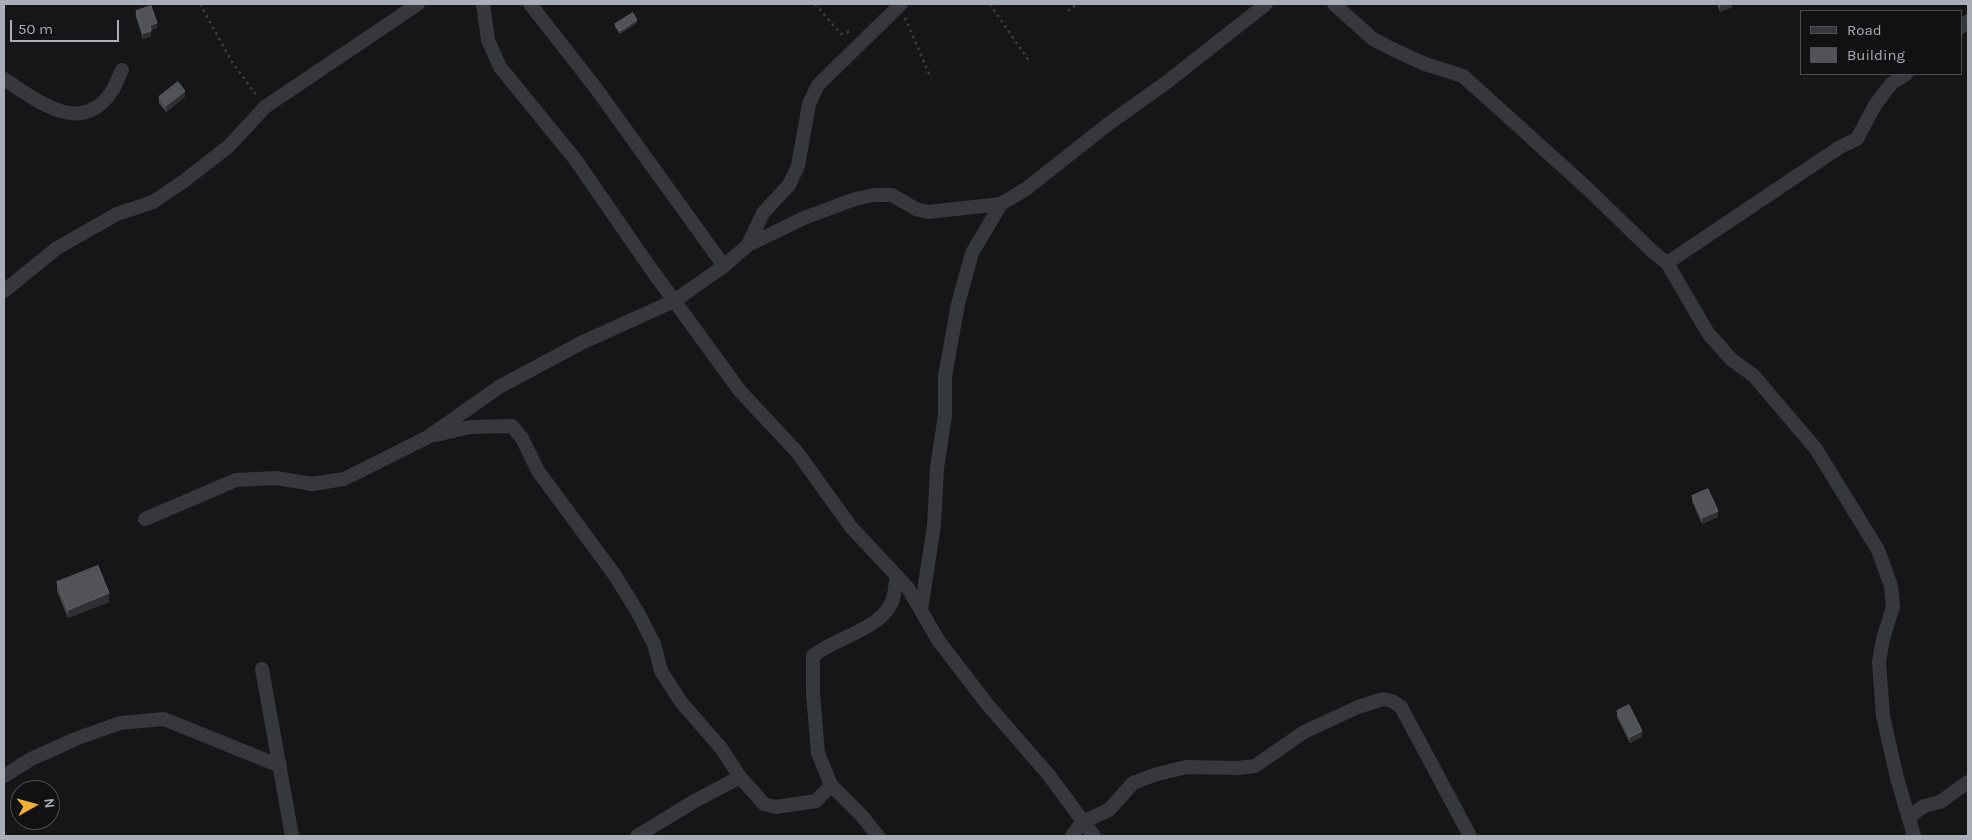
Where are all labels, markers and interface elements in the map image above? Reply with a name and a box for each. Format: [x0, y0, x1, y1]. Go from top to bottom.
scale bar [12, 10, 121, 42]
legend [1800, 10, 1962, 75]
text: 50 m [18, 20, 53, 38]
text: Road [1847, 21, 1882, 39]
text: Building [1847, 46, 1905, 64]
north arrow [10, 780, 60, 830]
text: N [40, 797, 58, 809]

